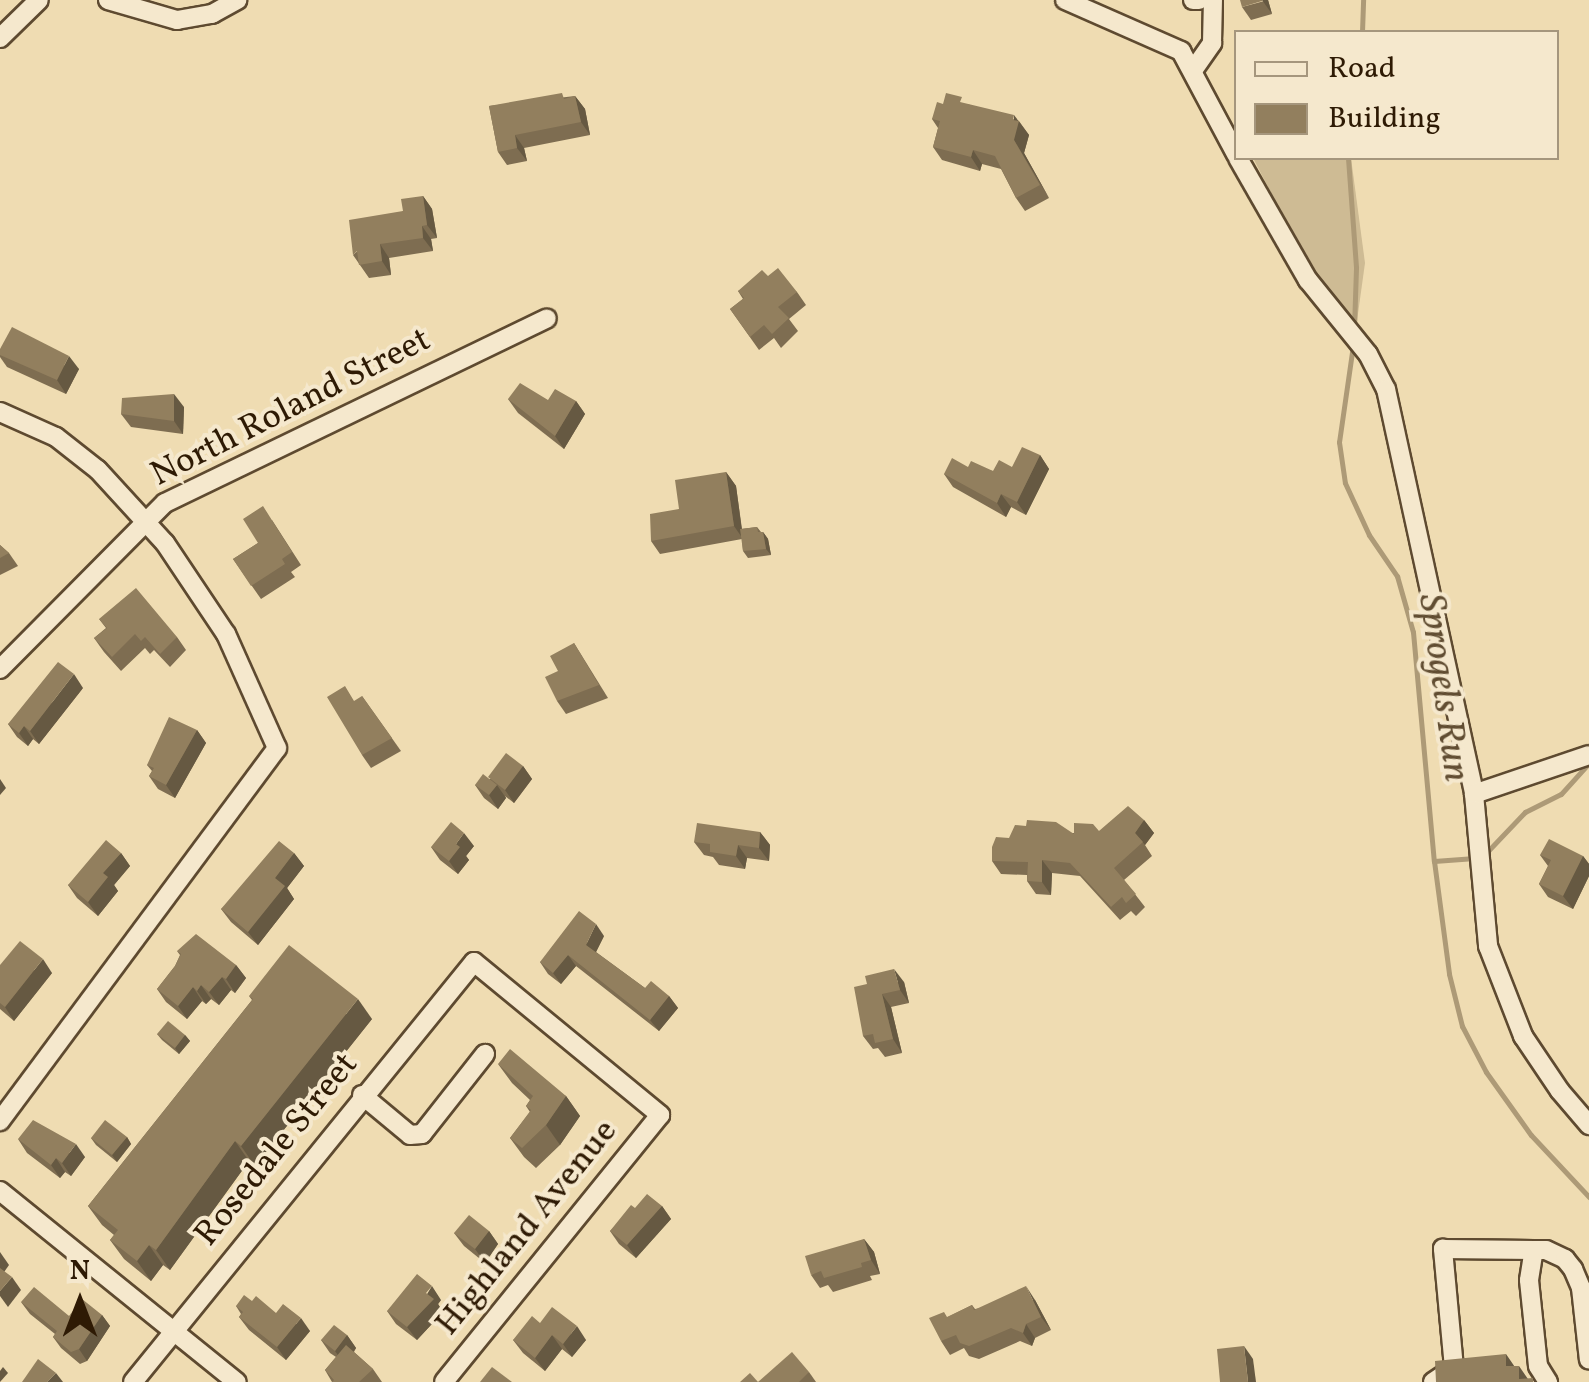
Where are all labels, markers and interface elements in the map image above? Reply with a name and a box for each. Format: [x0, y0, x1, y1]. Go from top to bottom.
legend [1234, 30, 1559, 160]
text: Road [1328, 48, 1396, 90]
text: Building [1328, 98, 1441, 140]
street label: North Roland Street [144, 319, 438, 497]
water label: Sprogels Run [1406, 591, 1478, 785]
street label: Rosedale Street [186, 1045, 368, 1255]
street label: Highland Avenue [427, 1112, 627, 1344]
north arrow [30, 1252, 130, 1352]
text: N [70, 1252, 90, 1291]

